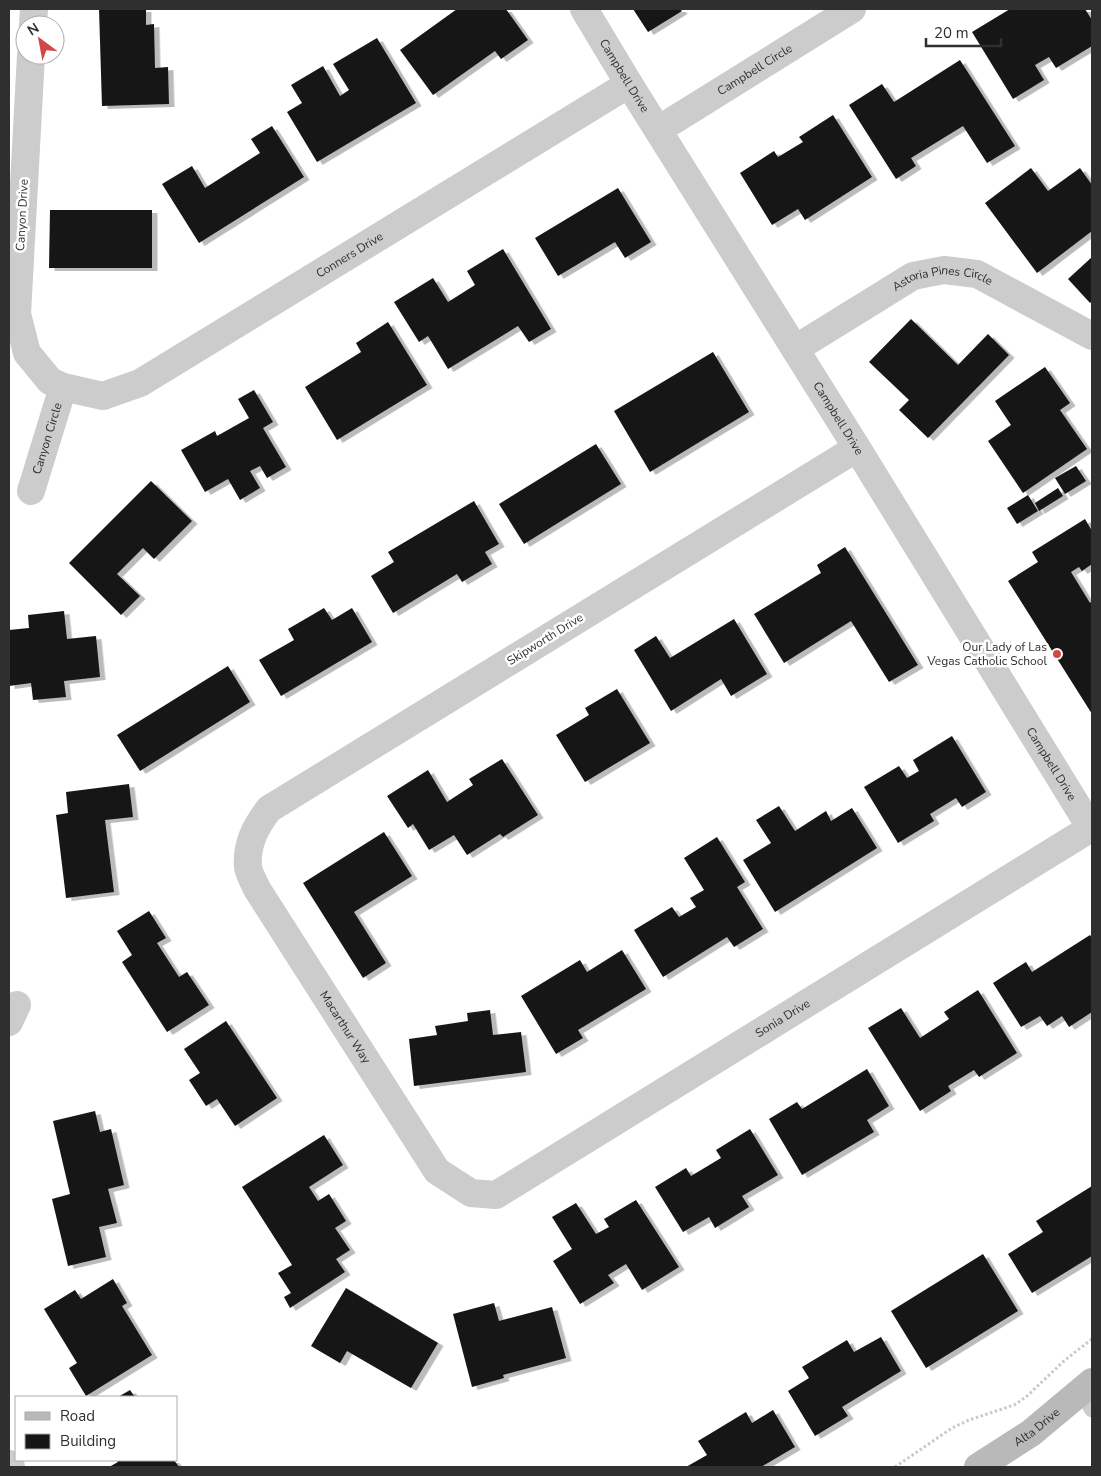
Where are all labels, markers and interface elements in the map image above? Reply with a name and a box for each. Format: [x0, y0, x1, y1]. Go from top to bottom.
north arrow [15, 15, 65, 65]
scale bar [926, 15, 1001, 47]
text: N [24, 19, 43, 40]
text: 20 m [934, 23, 969, 43]
street label: Campbell Drive [596, 36, 653, 116]
street label: Campbell Circle [714, 40, 795, 99]
street label: Canyon Drive [12, 179, 32, 251]
street label: Conners Drive [313, 228, 386, 282]
street label: Astoria Pines Circle [889, 262, 996, 295]
street label: Campbell Drive [809, 379, 867, 458]
street label: Canyon Circle [29, 401, 66, 476]
street label: Skipworth Drive [504, 609, 586, 669]
place label: Our Lady of Las Vegas Catholic School [926, 639, 1047, 669]
marker: Our Lady of Las Vegas Catholic School [1051, 648, 1063, 660]
street label: Campbell Drive [1023, 724, 1080, 804]
street label: Macarthur Way [316, 988, 375, 1067]
street label: Sonia Drive [752, 995, 813, 1041]
legend [15, 1396, 178, 1461]
street label: Alta Drive [1011, 1404, 1063, 1450]
text: Road [60, 1406, 95, 1426]
text: Building [60, 1431, 116, 1451]

